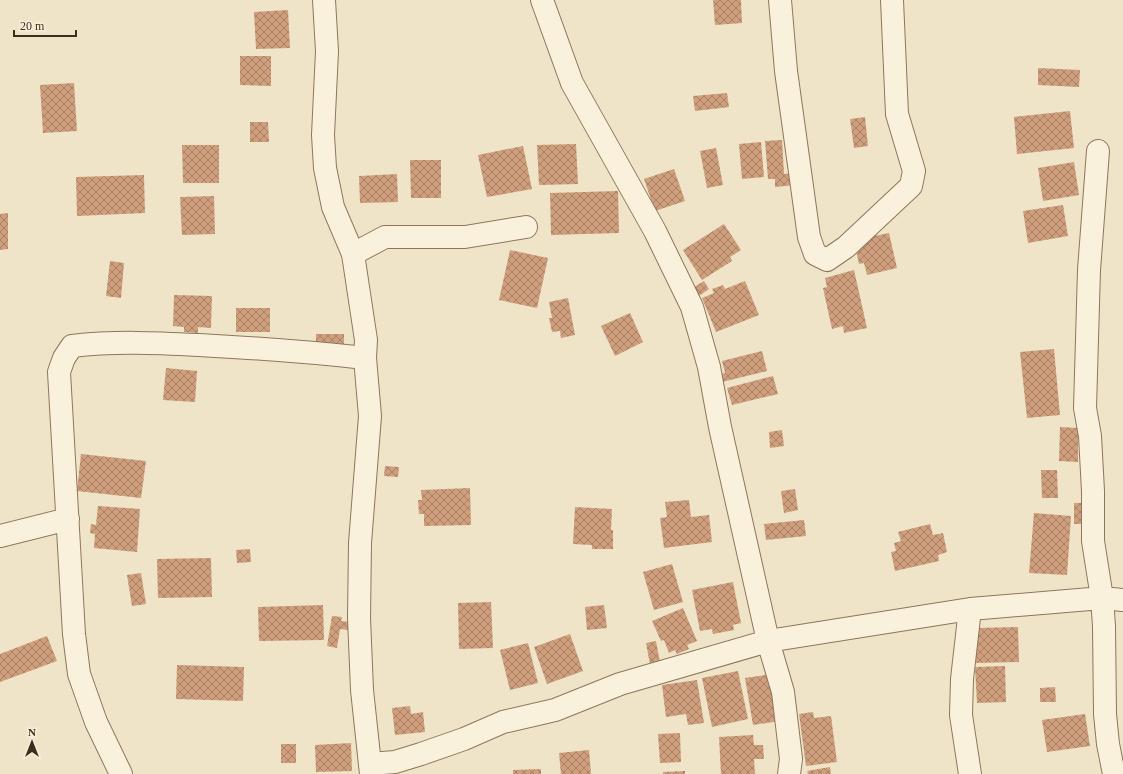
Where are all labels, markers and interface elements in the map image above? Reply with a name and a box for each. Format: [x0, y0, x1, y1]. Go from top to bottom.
scale bar [14, 12, 76, 38]
text: 20 m [20, 19, 45, 33]
north arrow [12, 722, 52, 762]
text: N [28, 726, 36, 738]

